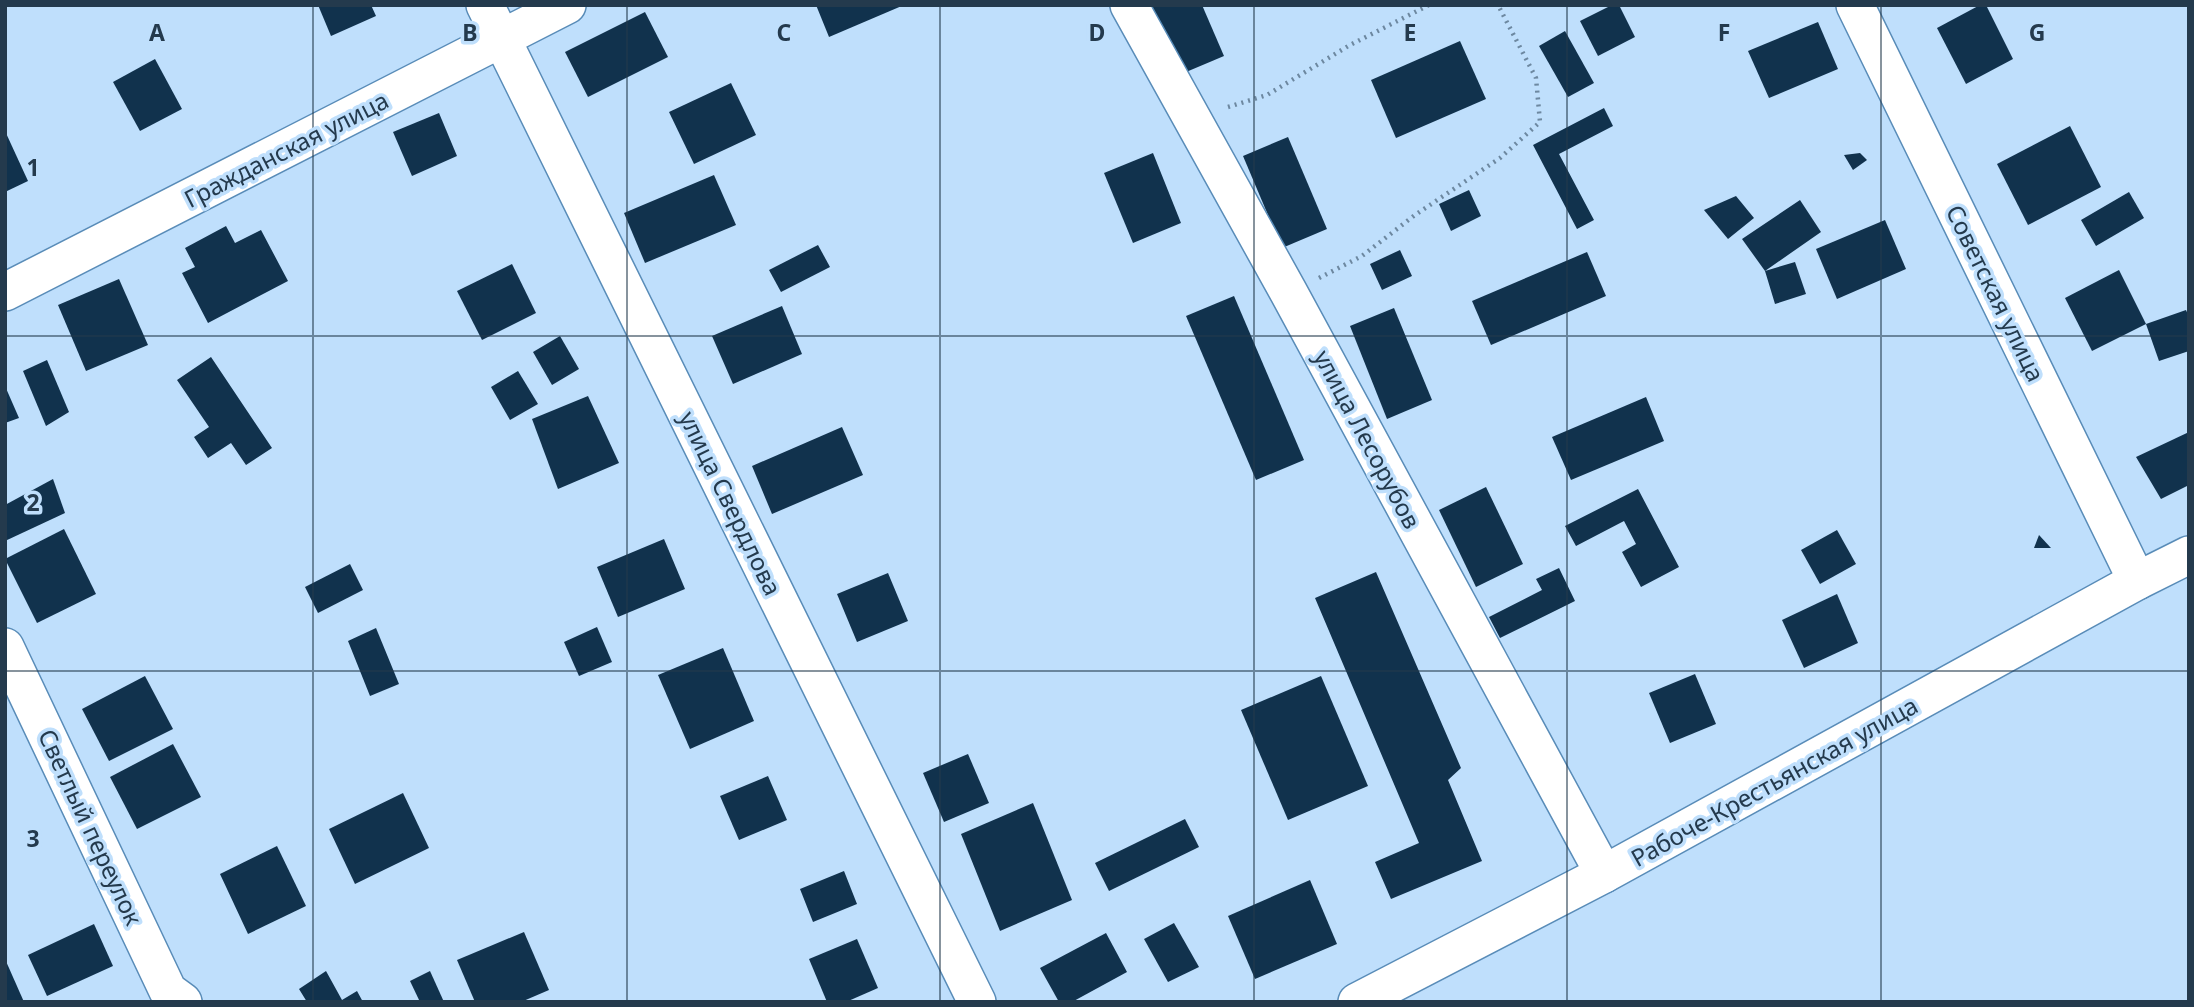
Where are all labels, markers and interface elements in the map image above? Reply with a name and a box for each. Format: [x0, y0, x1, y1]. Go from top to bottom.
text: A [149, 16, 165, 48]
text: B [462, 16, 478, 48]
text: C [777, 16, 792, 48]
text: D [1089, 16, 1105, 48]
text: E [1404, 16, 1416, 48]
text: F [1718, 16, 1730, 48]
text: G [2029, 16, 2045, 48]
street label: Гражданская улица [178, 83, 394, 215]
text: 1 [26, 151, 40, 183]
street label: Советская улица [1939, 199, 2053, 387]
street label: улица Лесорубов [1307, 344, 1429, 534]
street label: улица Свердлова [672, 405, 790, 601]
text: 2 [26, 486, 40, 518]
street label: Рабоче-Крестьянская улица [1625, 688, 1923, 874]
street label: Светлый переулок [31, 724, 151, 931]
text: 3 [26, 822, 40, 854]

